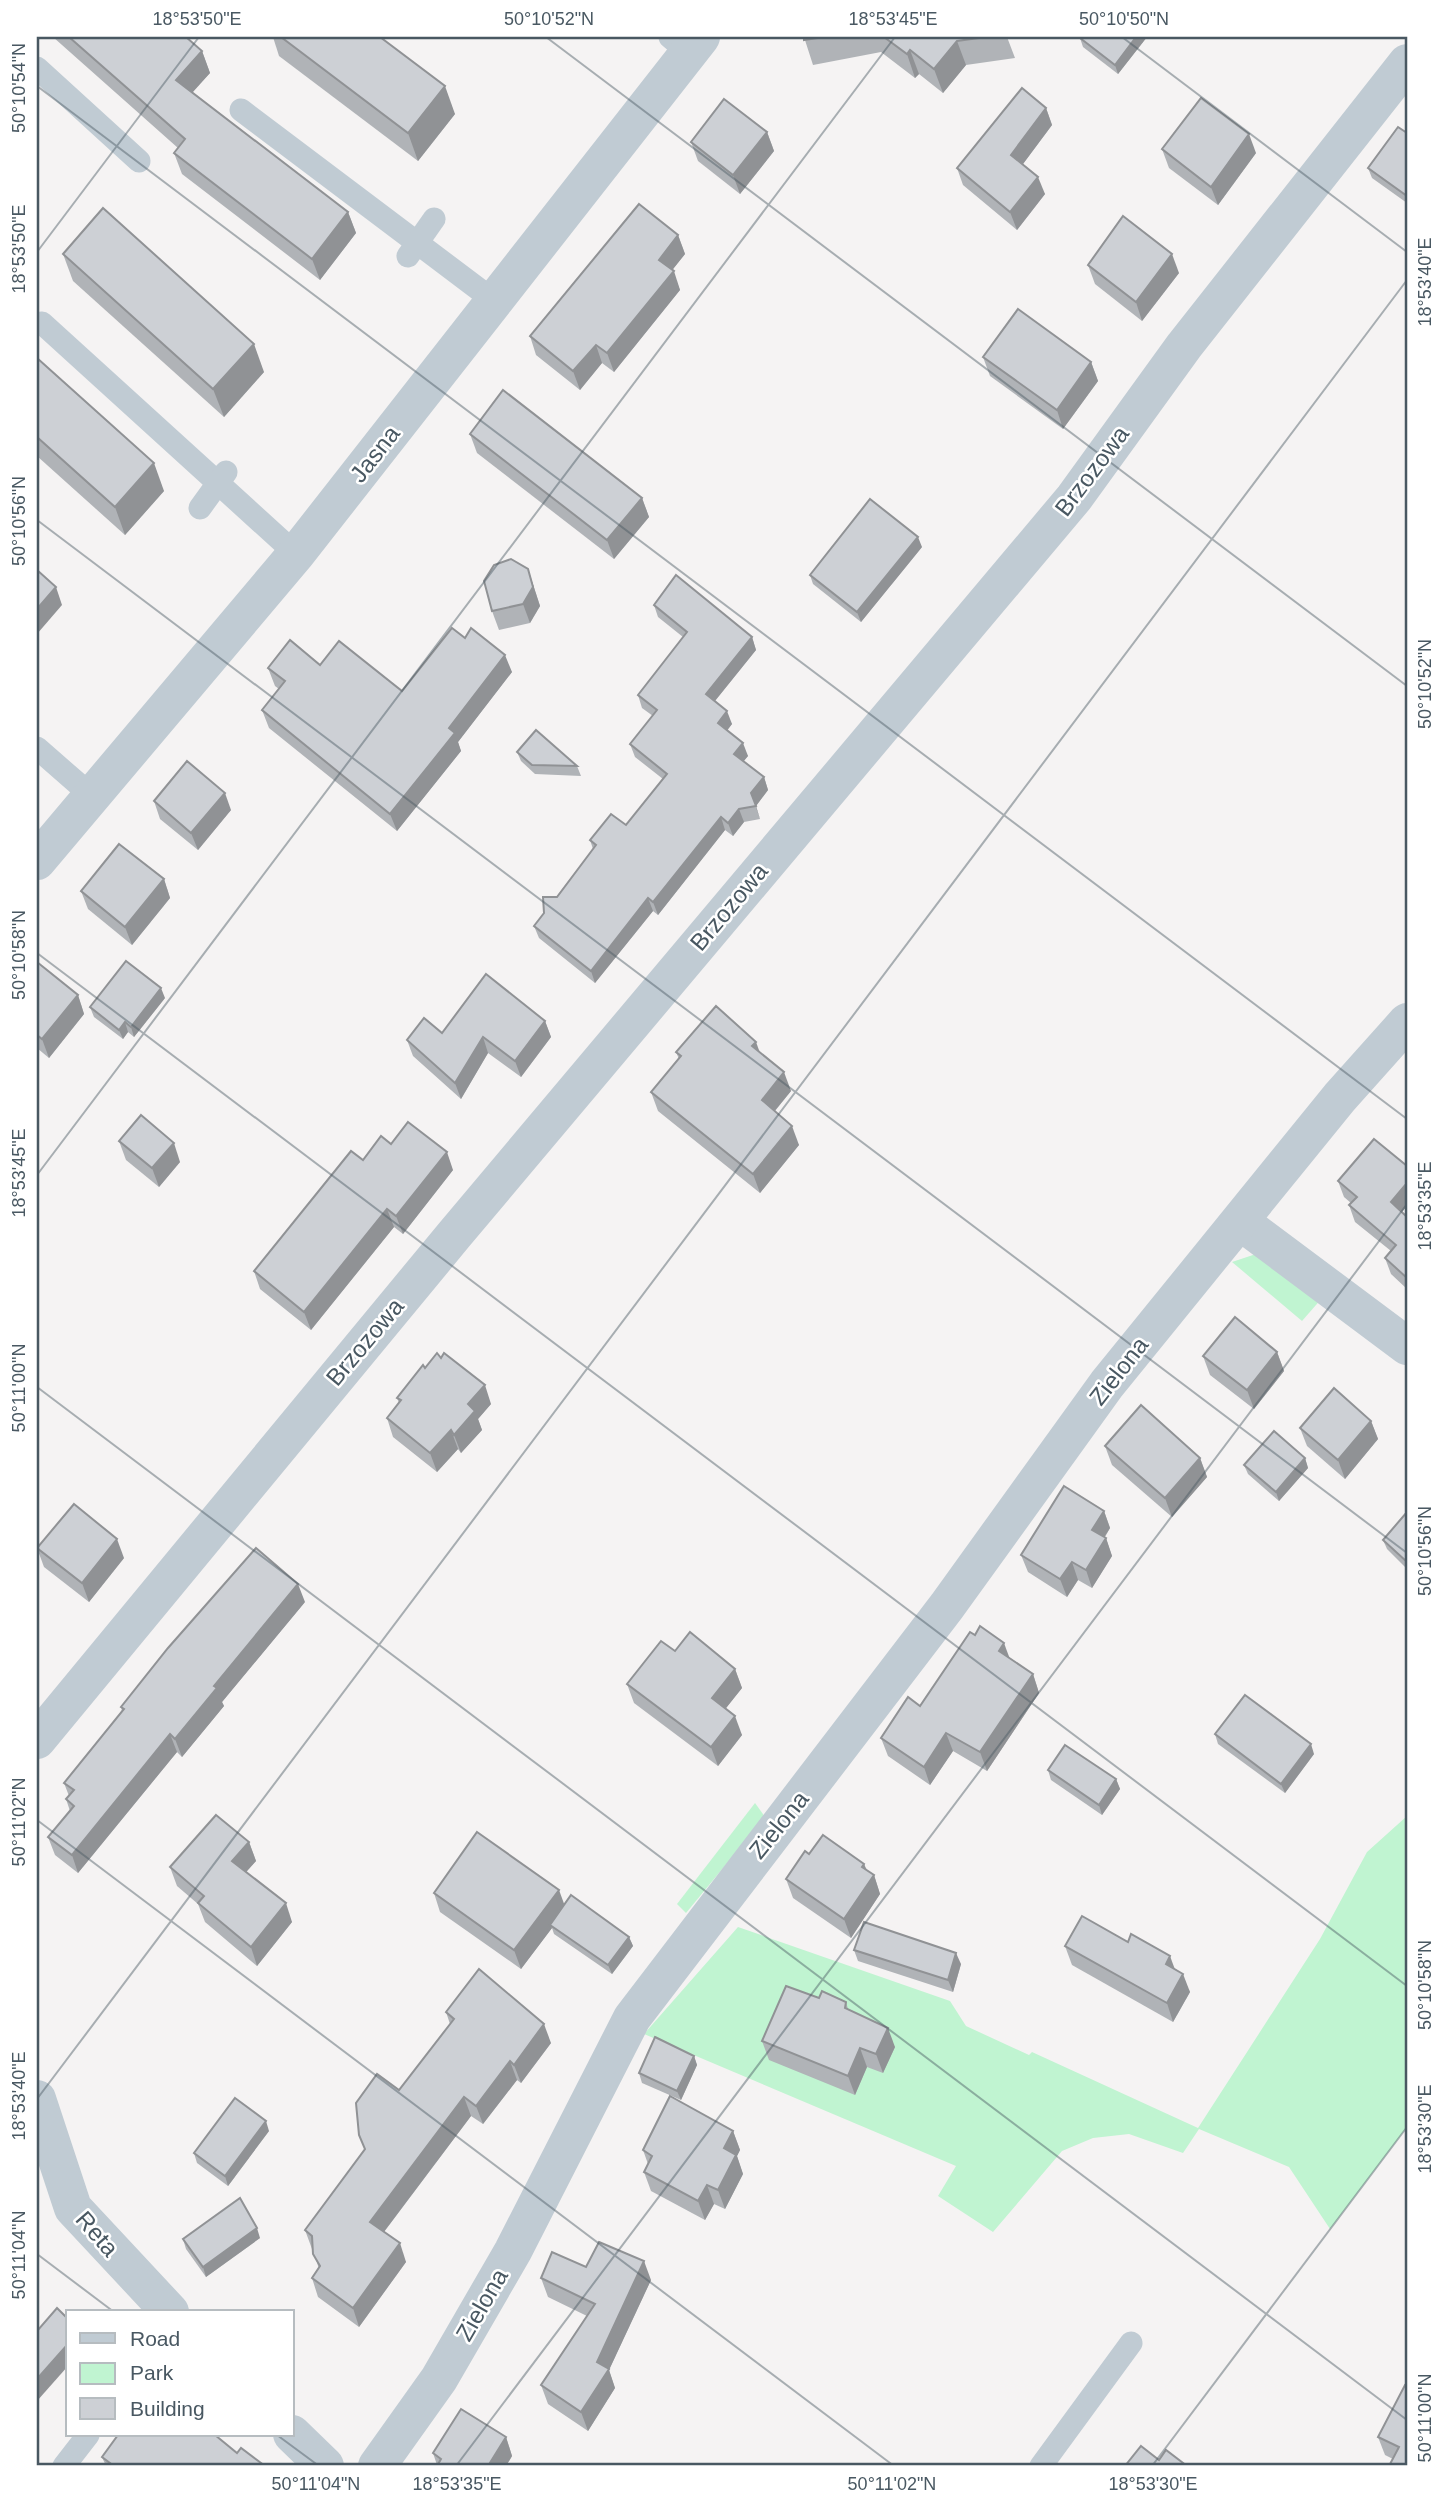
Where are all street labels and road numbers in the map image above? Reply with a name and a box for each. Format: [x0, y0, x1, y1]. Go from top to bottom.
street label: Jasna [344, 420, 405, 487]
street label: Brzozowa [1049, 420, 1134, 521]
street label: Brzozowa [684, 857, 773, 956]
street label: Brzozowa [320, 1292, 409, 1391]
street label: Zielona [1084, 1331, 1154, 1410]
street label: Zielona [743, 1785, 814, 1864]
street label: Reta [71, 2206, 125, 2262]
street label: Zielona [450, 2263, 513, 2346]

